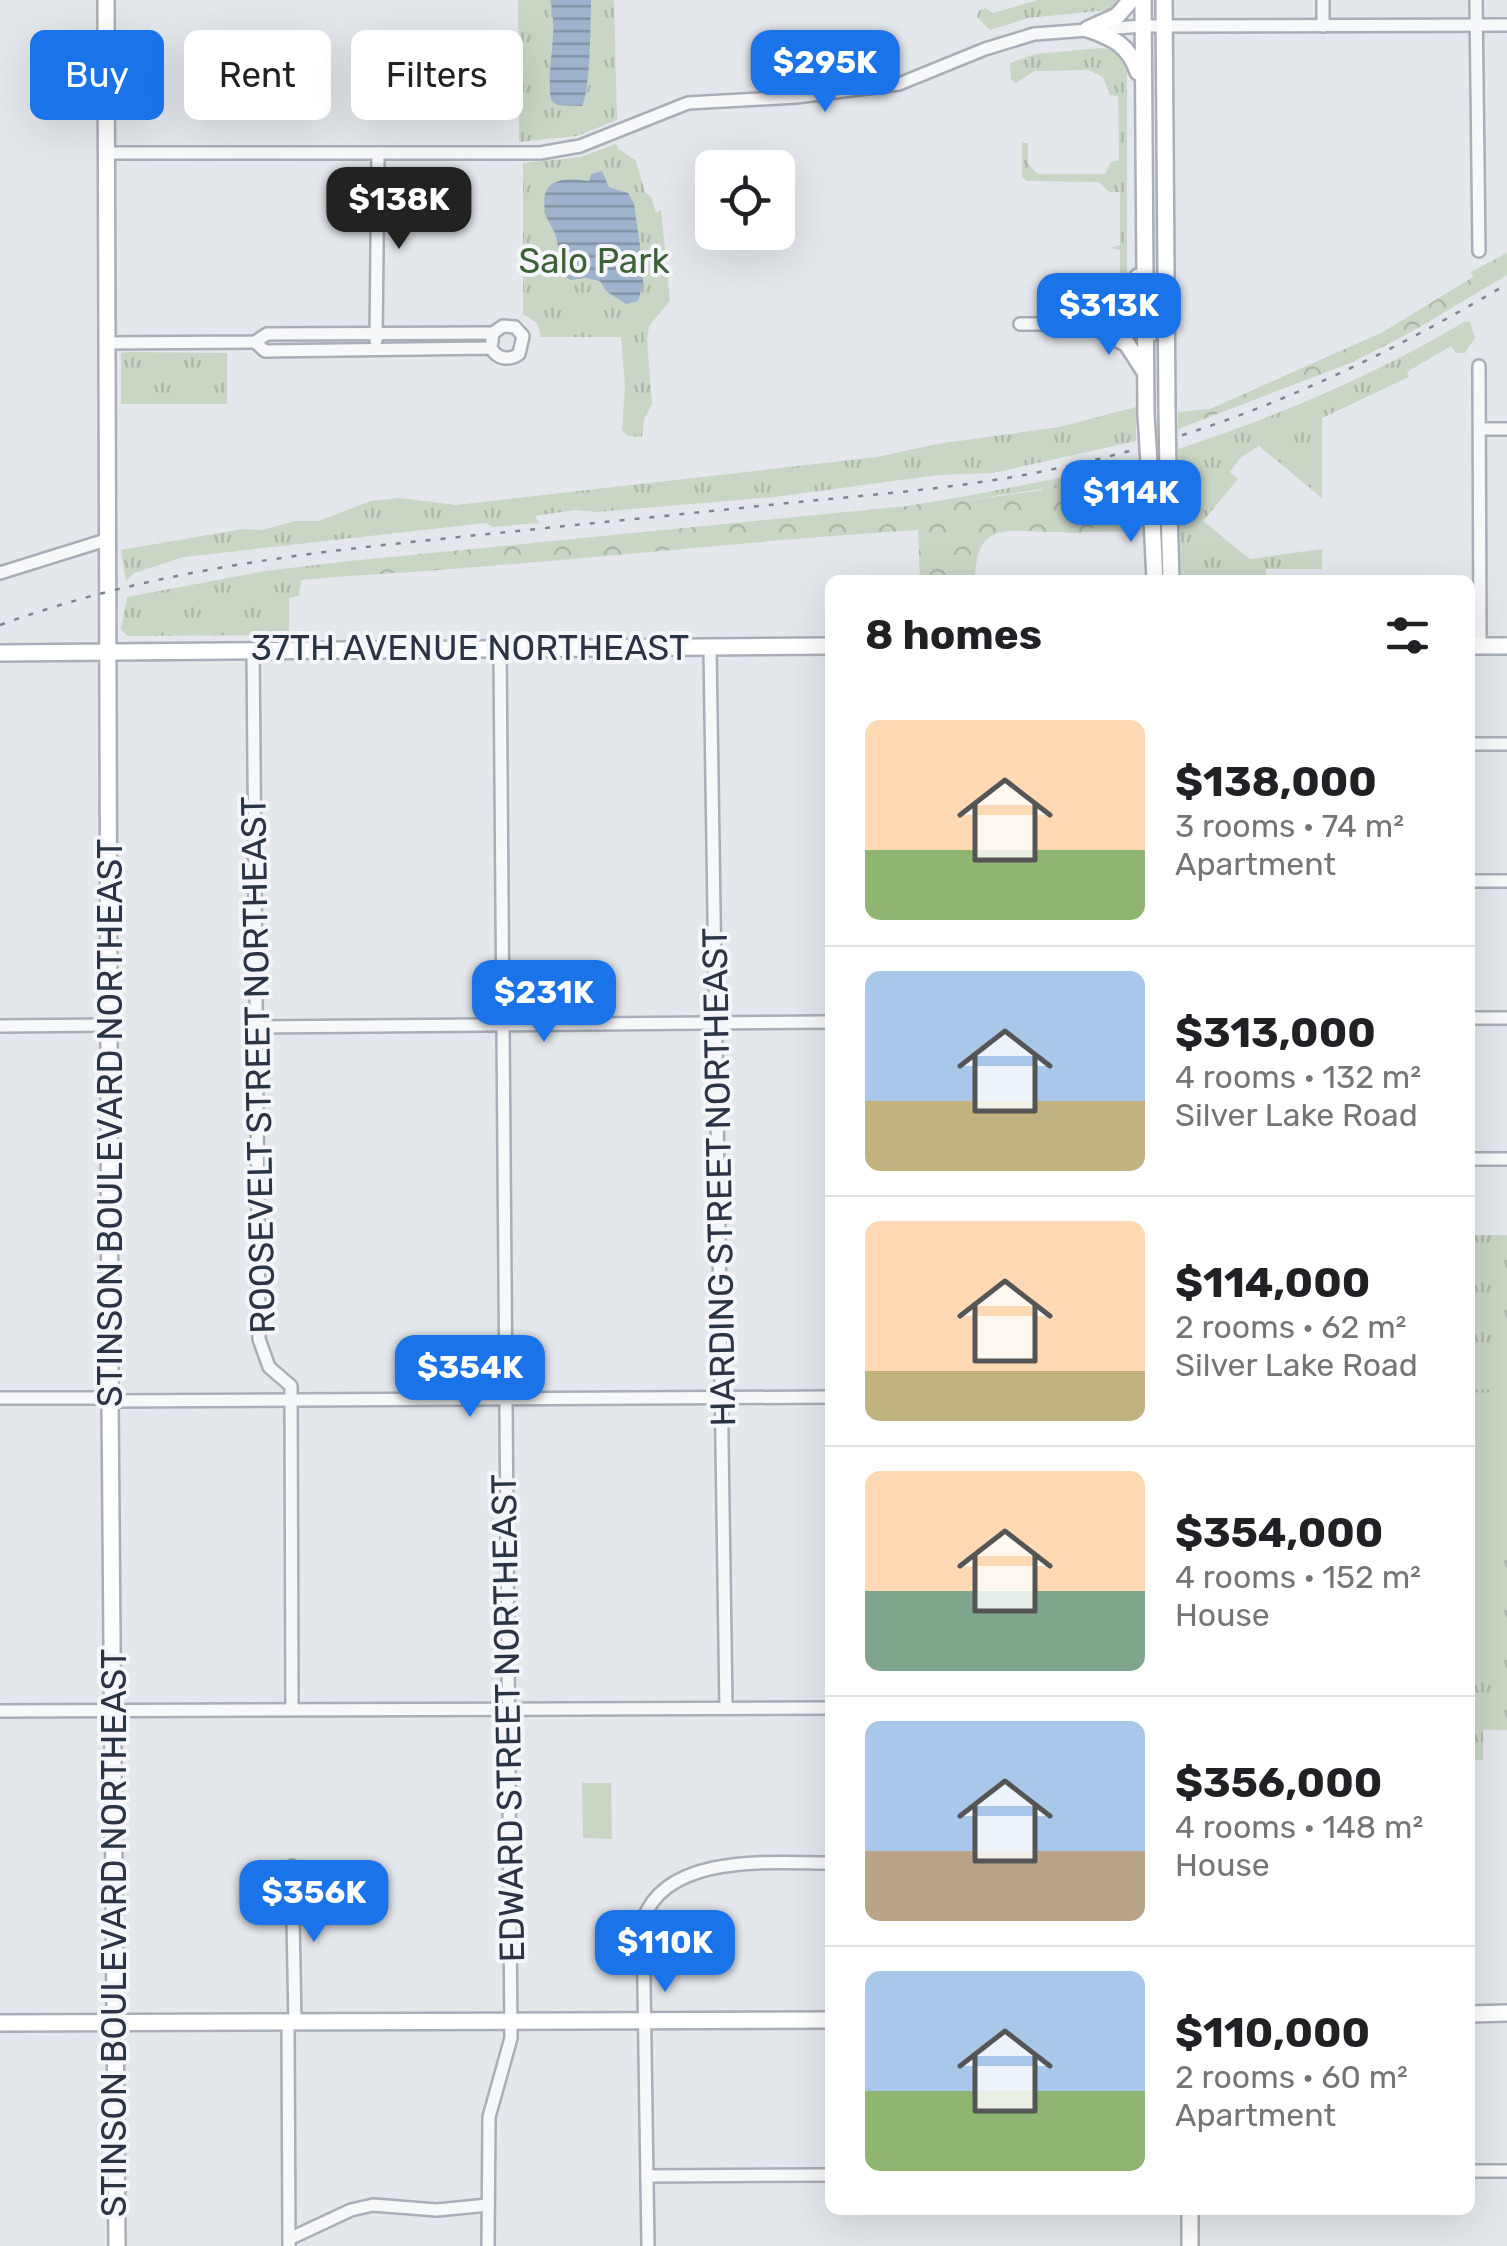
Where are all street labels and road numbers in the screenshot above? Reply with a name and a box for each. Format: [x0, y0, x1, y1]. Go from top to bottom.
street label: 37TH AVENUE NORTHEAST [251, 627, 689, 669]
street label: ROOSEVELT STREET NORTHEAST [232, 796, 284, 1334]
street label: STINSON BOULEVARD NORTHEAST [89, 839, 131, 1407]
street label: HARDING STREET NORTHEAST [694, 927, 744, 1427]
street label: EDWARD STREET NORTHEAST [483, 1474, 533, 1962]
street label: STINSON BOULEVARD NORTHEAST [93, 1649, 135, 2217]

